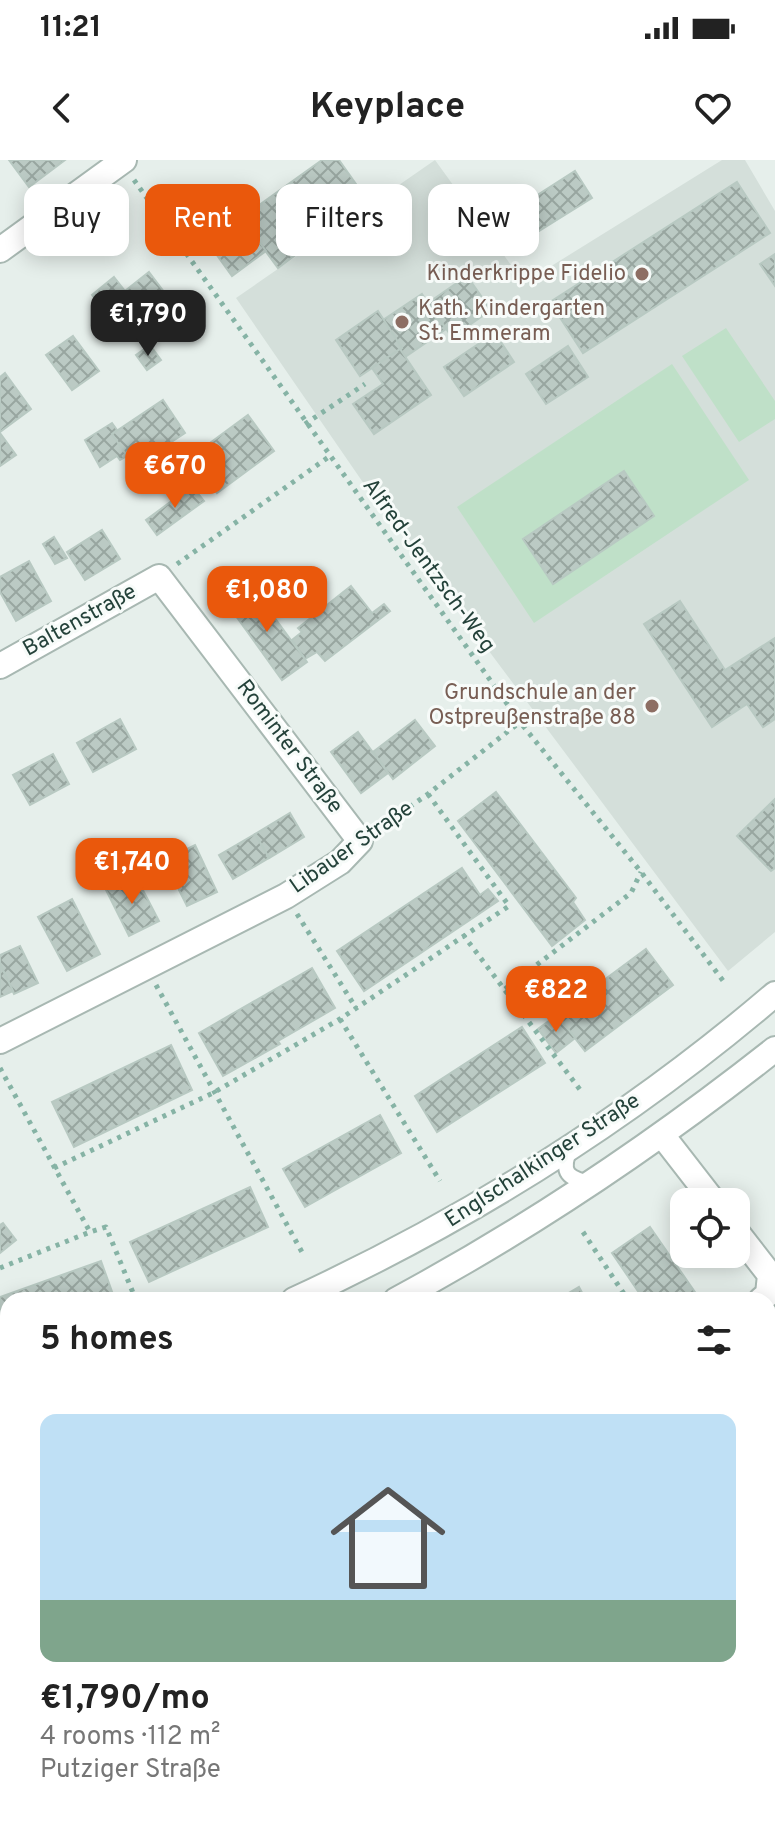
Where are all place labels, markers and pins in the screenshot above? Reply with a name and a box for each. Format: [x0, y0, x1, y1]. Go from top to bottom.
place label: Kinderkrippe Fidelio [427, 261, 626, 288]
marker: Kinderkrippe Fidelio [633, 265, 651, 283]
pin: €1,790 [83, 290, 213, 358]
place label: Kath. Kindergarten St. Emmeram [418, 296, 605, 348]
marker: Kath. Kindergarten St. Emmeram [393, 313, 411, 331]
pin: €670 [128, 442, 222, 510]
pin: €1,080 [202, 566, 332, 634]
place label: Grundschule an der Ostpreußenstraße 88 [429, 680, 636, 732]
marker: Grundschule an der Ostpreußenstraße 88 [643, 697, 661, 715]
pin: €1,740 [67, 838, 197, 906]
pin: €822 [509, 966, 603, 1034]

